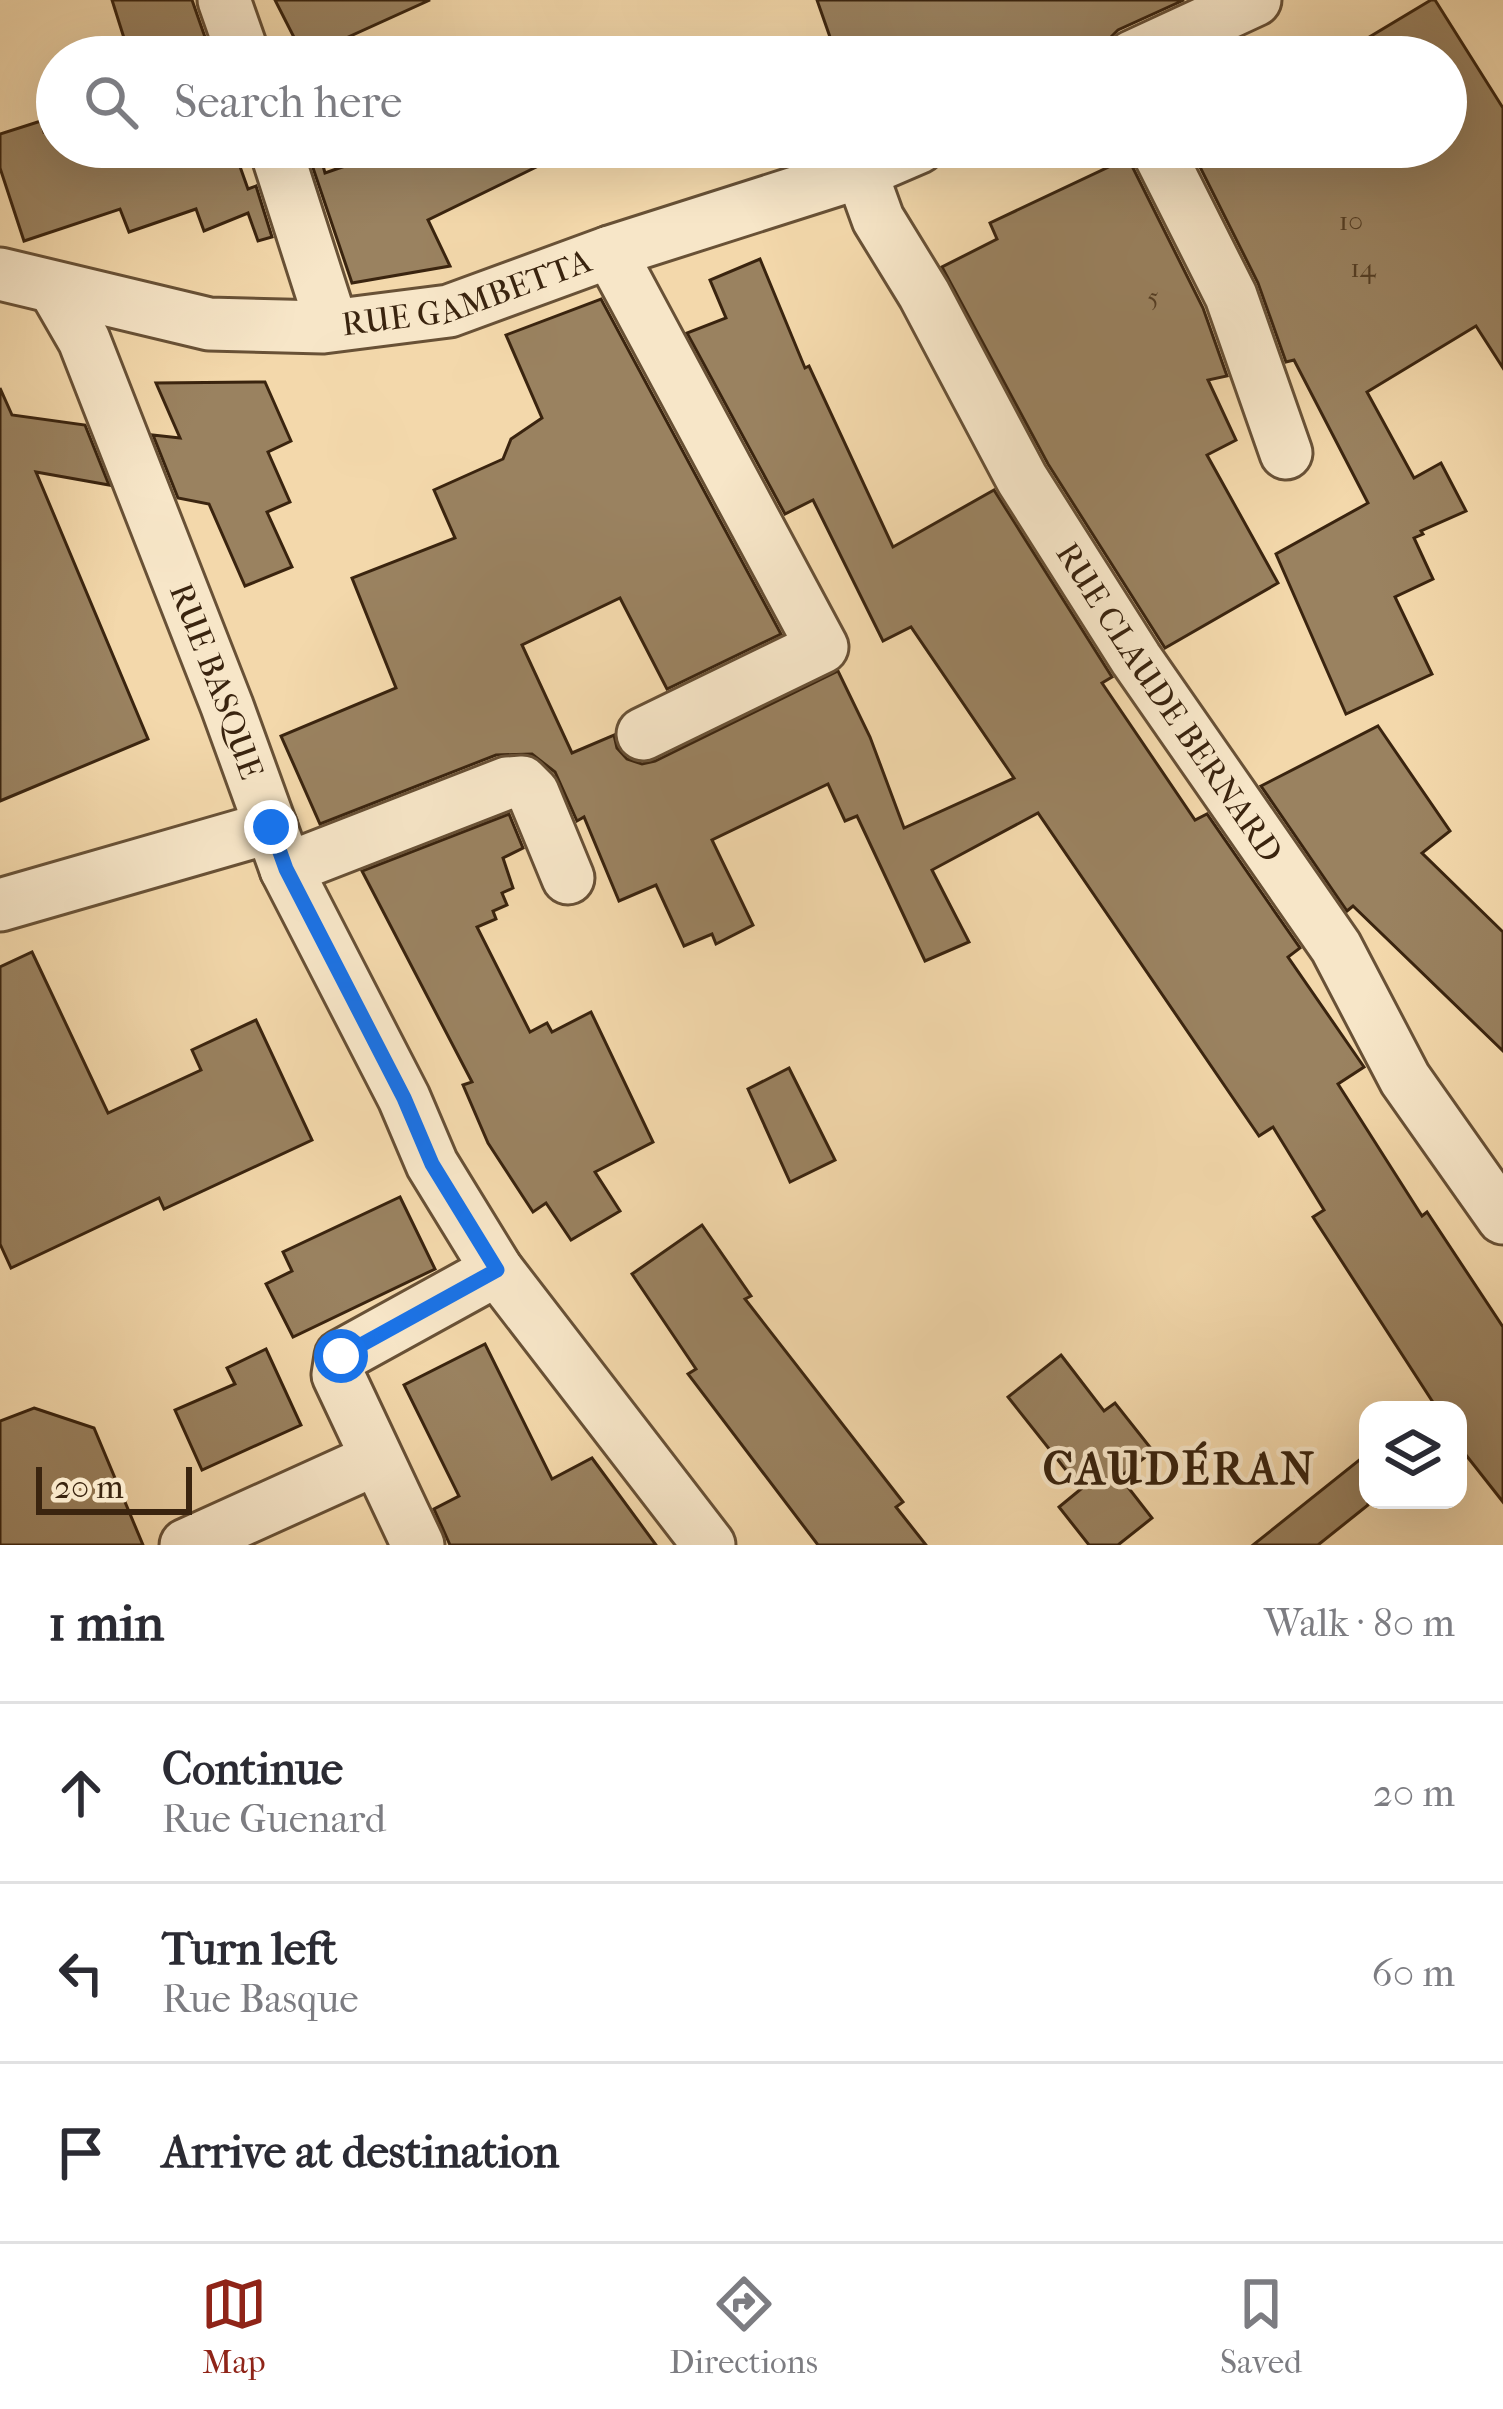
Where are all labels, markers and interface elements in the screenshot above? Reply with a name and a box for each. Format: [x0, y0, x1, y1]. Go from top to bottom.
search box [36, 36, 1467, 168]
icon: search [78, 69, 144, 135]
text: Search here [174, 76, 402, 129]
house number: 10 [1339, 205, 1363, 237]
street label: RUE GAMBETTA [340, 241, 597, 344]
house number: 14 [1350, 252, 1377, 284]
house number: 5 [1147, 281, 1159, 313]
street label: RUE CLAUDE BERNARD [1048, 536, 1291, 870]
street label: RUE BASQUE [161, 578, 271, 784]
route end [244, 800, 298, 854]
route start [314, 1329, 368, 1383]
map controls [1359, 1401, 1467, 1509]
button: layers [1359, 1401, 1467, 1509]
district label: CAUDÉRAN [1043, 1441, 1317, 1496]
scale bar [36, 1461, 192, 1514]
text: 20 m [54, 1468, 124, 1507]
text: 1 min [48, 1593, 164, 1653]
text: Walk · 80 m [1264, 1600, 1455, 1646]
text: Continue [162, 1743, 343, 1796]
icon: ahead [48, 1760, 114, 1826]
text: 20 m [1373, 1770, 1455, 1816]
text: Rue Guenard [162, 1796, 386, 1842]
text: Turn left [162, 1923, 337, 1976]
icon: left [48, 1940, 114, 2006]
text: 60 m [1372, 1950, 1455, 1996]
text: Rue Basque [162, 1976, 358, 2022]
icon: arrive [48, 2120, 114, 2186]
text: Arrive at destination [162, 2126, 559, 2179]
tab: Map [201, 2271, 267, 2382]
tab: Directions [669, 2271, 818, 2382]
tab: Saved [1220, 2271, 1302, 2382]

